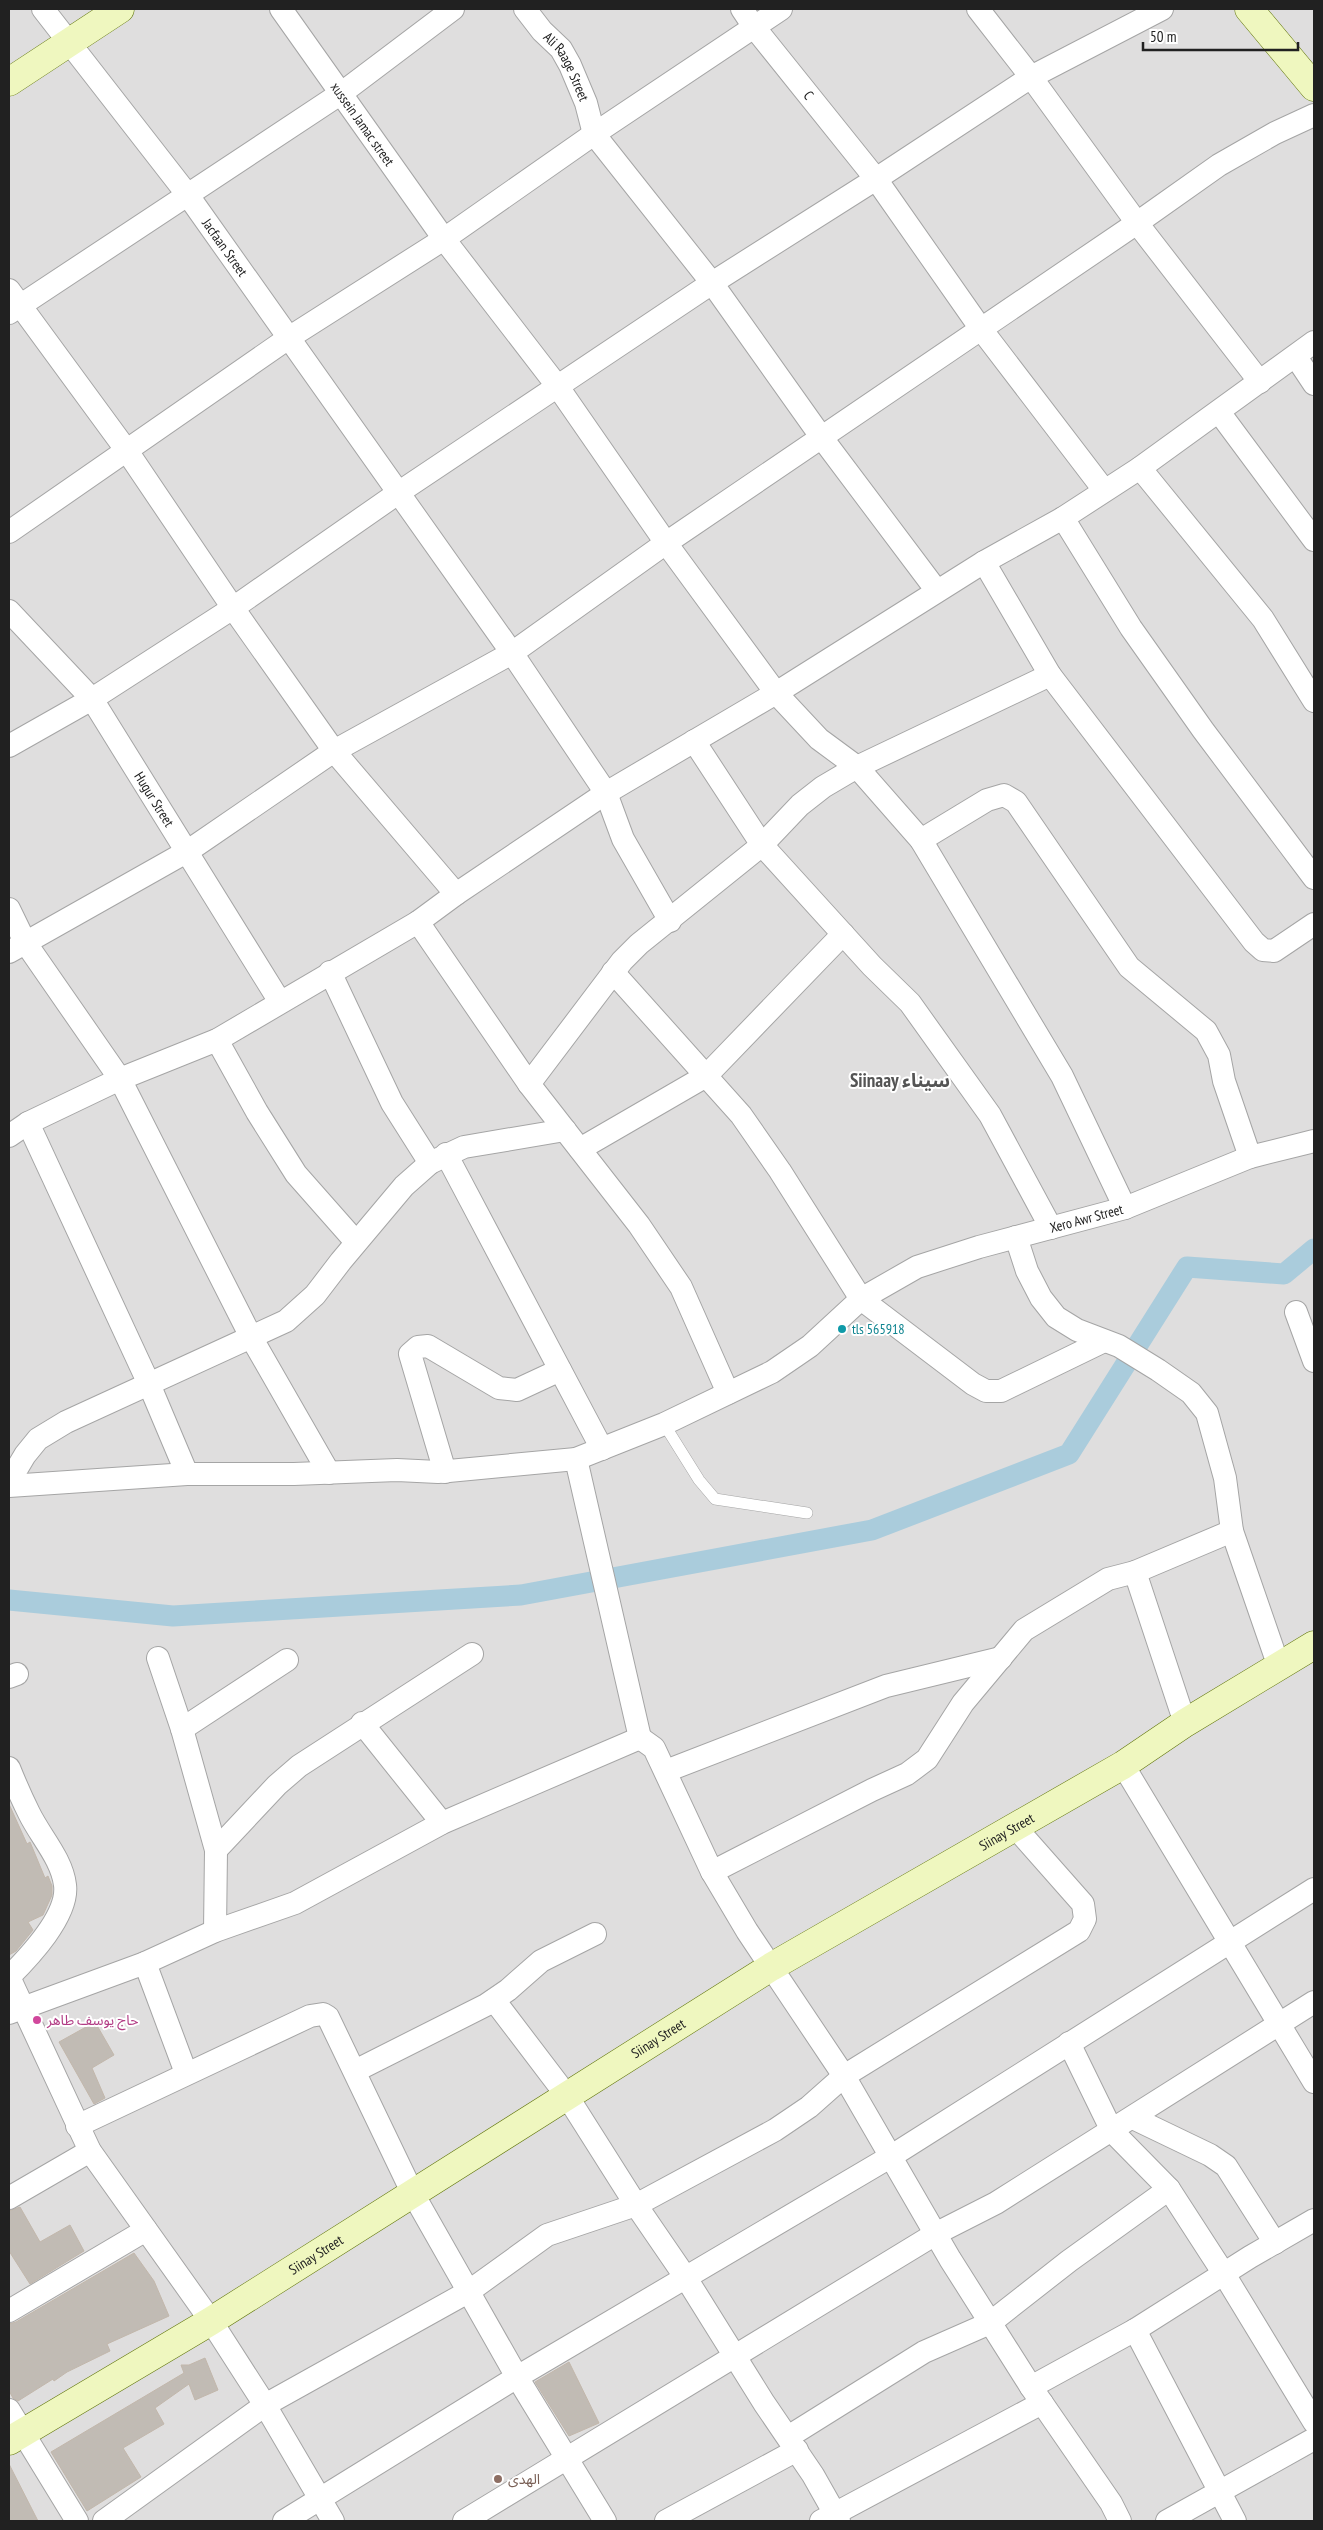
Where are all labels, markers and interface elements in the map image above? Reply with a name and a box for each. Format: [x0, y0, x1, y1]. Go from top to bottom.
scale bar [1143, 20, 1298, 52]
text: 50 m [1150, 27, 1176, 46]
street label: Ali Raage Street [540, 28, 593, 104]
street label: xussein Jamac street [327, 79, 398, 170]
street label: C [800, 87, 818, 104]
street label: Jacfaan Street [198, 214, 252, 280]
street label: Hugur Street [130, 768, 178, 830]
district label: Siinaay سيناء [850, 1068, 950, 1092]
street label: Xero Awr Street [1048, 1200, 1125, 1237]
place label: tls 565918 [852, 1320, 905, 1338]
marker: tls 565918 [836, 1323, 848, 1335]
street label: Siinay Street [976, 1809, 1037, 1855]
place label: حاج يوسف طاهر [46, 2011, 138, 2031]
marker: حاج يوسف طاهر [31, 2014, 43, 2026]
street label: Siinay Street [628, 2014, 689, 2062]
street label: Siinay Street [285, 2231, 346, 2279]
place label: الهدى [508, 2470, 540, 2488]
marker: الهدى [492, 2473, 504, 2485]

